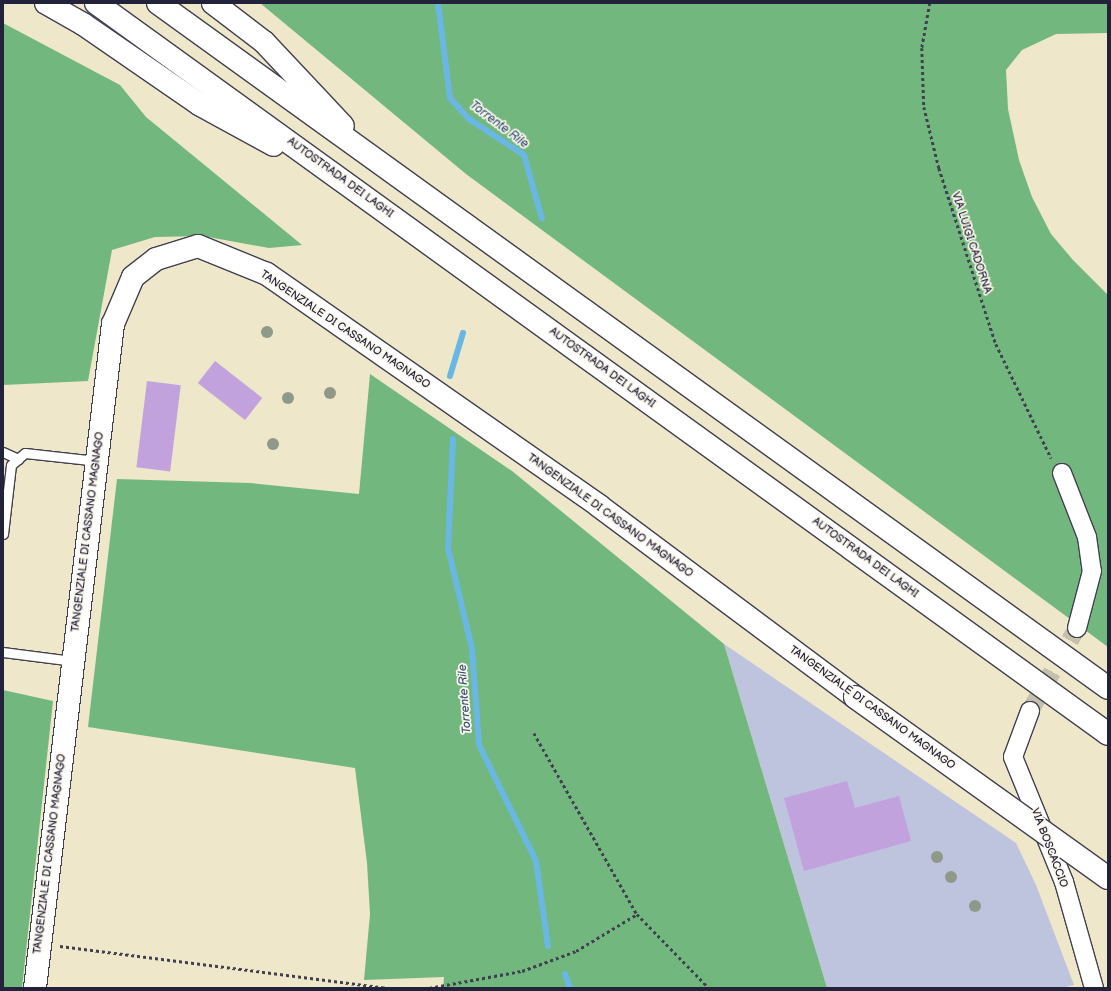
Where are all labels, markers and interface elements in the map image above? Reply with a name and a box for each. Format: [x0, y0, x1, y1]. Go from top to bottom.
water label: Torrente Rile [467, 98, 531, 152]
street label: AUTOSTRADA DEI LAGHI [284, 135, 396, 221]
street label: VIA LUIGI CADORNA [948, 191, 994, 295]
street label: TANGENZIALE DI CASSANO MAGNAGO [258, 268, 432, 392]
street label: AUTOSTRADA DEI LAGHI [546, 325, 658, 411]
street label: TANGENZIALE DI CASSANO MAGNAGO [69, 431, 107, 633]
street label: TANGENZIALE DI CASSANO MAGNAGO [525, 451, 695, 581]
street label: AUTOSTRADA DEI LAGHI [809, 515, 921, 601]
street label: TANGENZIALE DI CASSANO MAGNAGO [787, 643, 957, 773]
water label: Torrente Rile [455, 664, 475, 734]
street label: TANGENZIALE DI CASSANO MAGNAGO [31, 753, 69, 955]
street label: VIA BOSCACCIO [1028, 806, 1070, 890]

